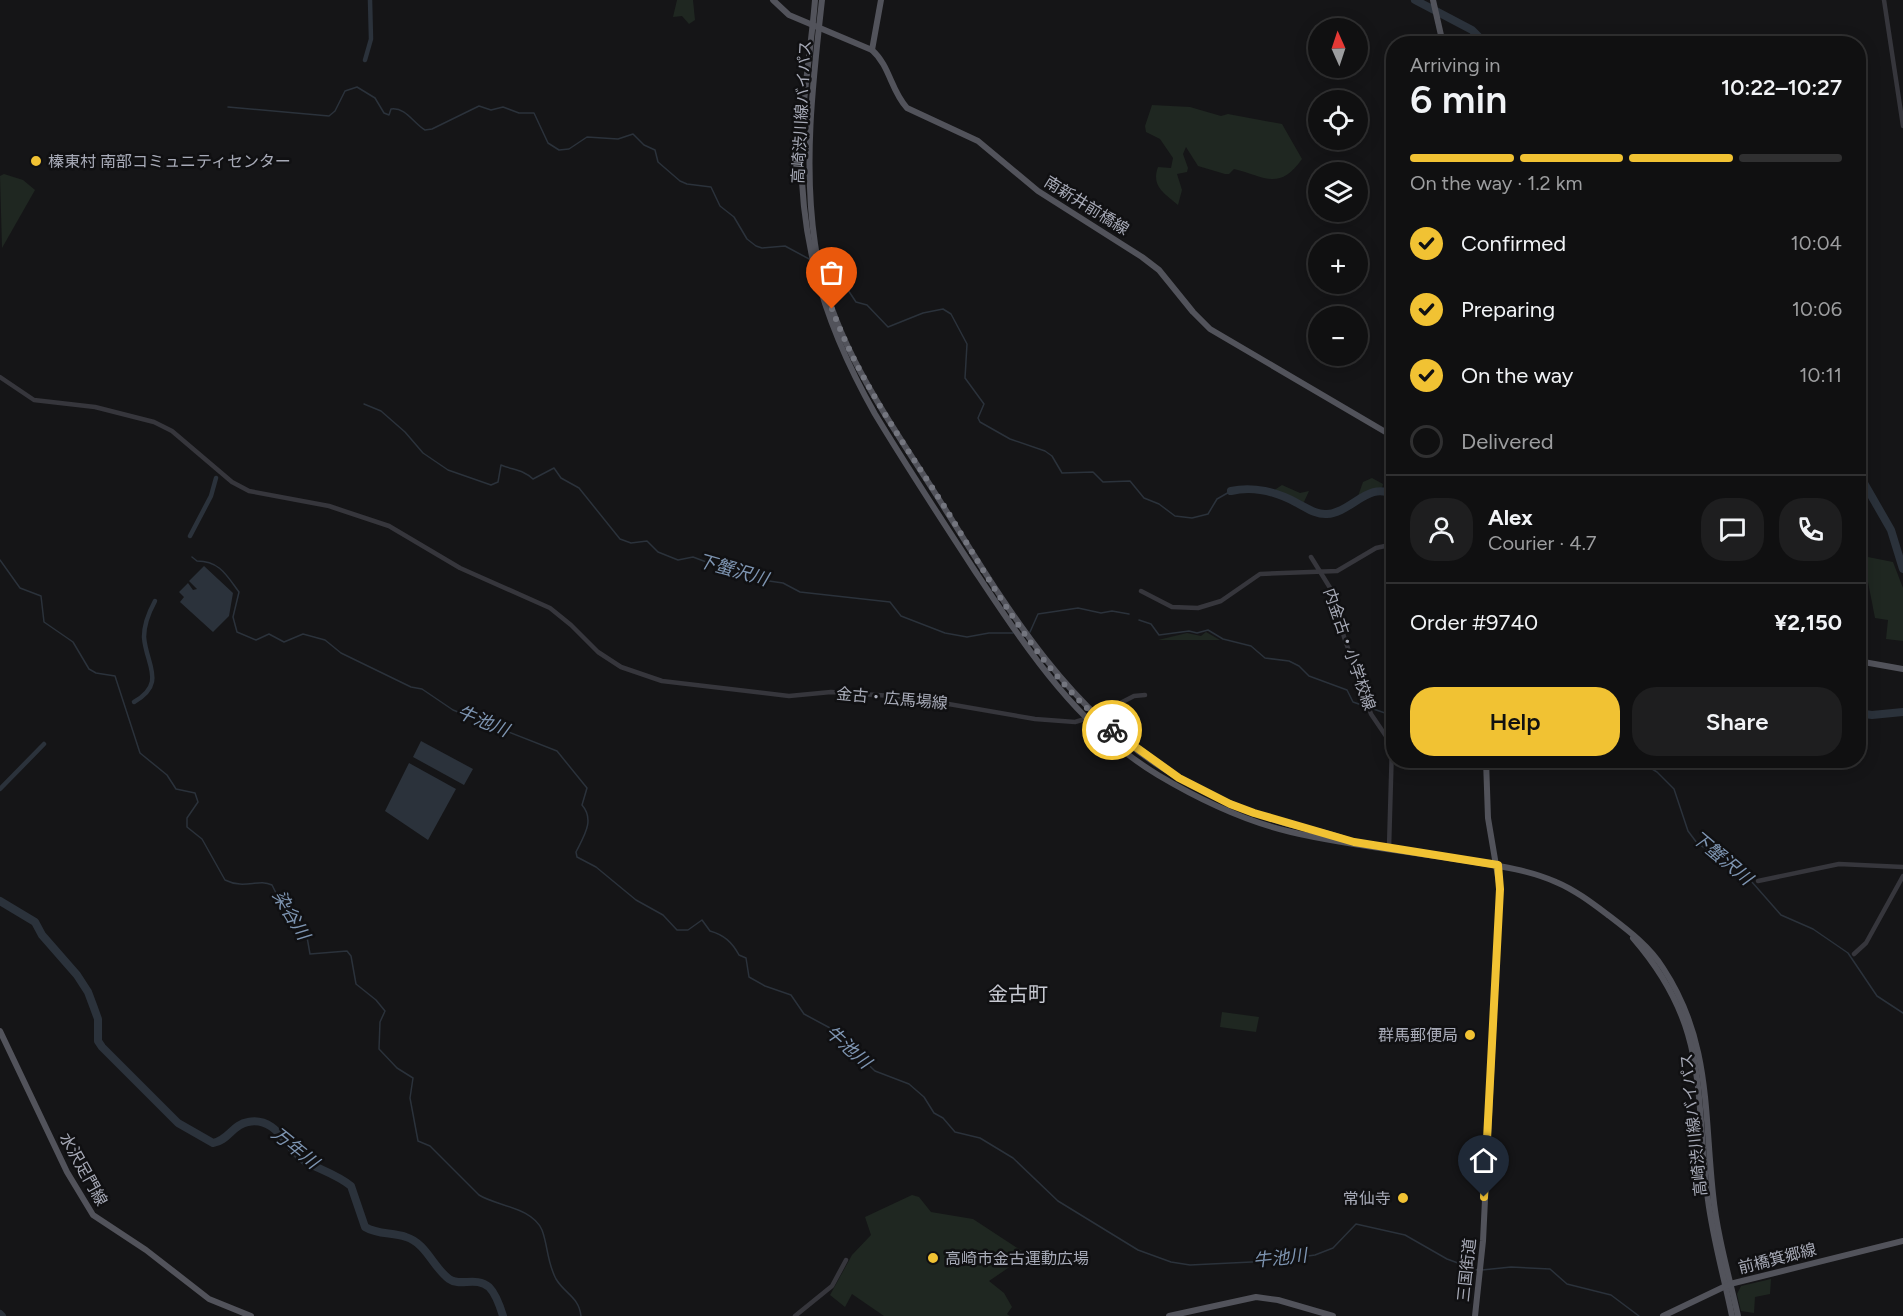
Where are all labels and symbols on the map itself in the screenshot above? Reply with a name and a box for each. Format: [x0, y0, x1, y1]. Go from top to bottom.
north arrow [1308, 18, 1368, 78]
street label: 高崎渋川線バイパス [788, 40, 815, 184]
place label: 榛東村 南部コミュニティセンター [48, 152, 291, 171]
marker: 榛東村 南部コミュニティセンター [29, 154, 43, 168]
street label: 南新井前橋線 [1041, 172, 1132, 239]
pin [806, 247, 857, 309]
water label: 下蟹沢川 [695, 550, 773, 591]
street label: 内金古・小学校線 [1320, 586, 1379, 713]
street label: 金古・広馬場線 [835, 684, 949, 713]
courier [1082, 700, 1142, 760]
water label: 牛池川 [454, 701, 514, 742]
water label: 下蟹沢川 [1687, 826, 1758, 891]
water label: 染谷川 [268, 886, 315, 946]
district label: 金古町 [988, 982, 1048, 1006]
water label: 牛池川 [821, 1021, 877, 1075]
place label: 群馬郵便局 [1378, 1026, 1458, 1045]
marker: 群馬郵便局 [1463, 1028, 1477, 1042]
street label: 高崎渋川線バイパス [1677, 1053, 1710, 1197]
water label: 万年川 [267, 1122, 324, 1175]
street label: 水沢足門線 [56, 1130, 111, 1209]
pin [1458, 1135, 1509, 1197]
place label: 常仙寺 [1343, 1189, 1391, 1208]
marker: 常仙寺 [1396, 1191, 1410, 1205]
street label: 三国街道 [1454, 1237, 1479, 1303]
street label: 前橋箕郷線 [1736, 1240, 1818, 1277]
water label: 牛池川 [1252, 1244, 1310, 1272]
place label: 高崎市金古運動広場 [945, 1249, 1089, 1268]
marker: 高崎市金古運動広場 [926, 1251, 940, 1265]

